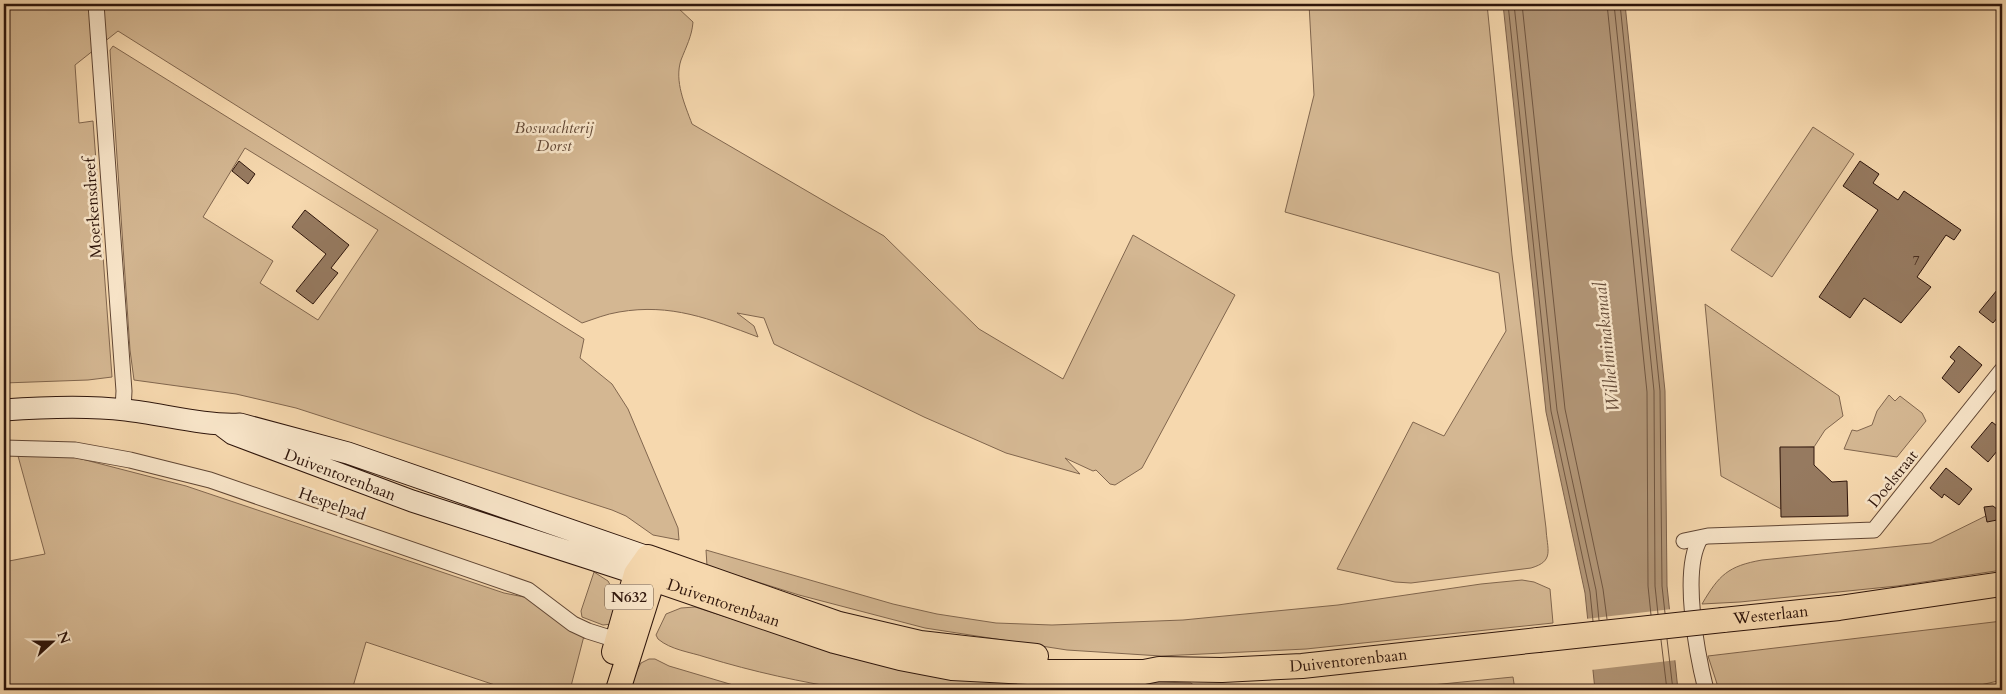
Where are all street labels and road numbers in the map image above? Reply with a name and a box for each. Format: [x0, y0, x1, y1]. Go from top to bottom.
street label: Moerkensdreef [78, 154, 107, 259]
street label: Duiventorenbaan [281, 444, 399, 506]
street label: Doelstraat [1863, 446, 1923, 512]
street label: Hespelpad [295, 482, 369, 526]
street label: Duiventorenbaan [664, 574, 783, 633]
road number: N632 [605, 584, 653, 610]
street label: Westerlaan [1731, 600, 1809, 630]
street label: Duiventorenbaan [1289, 643, 1408, 678]

